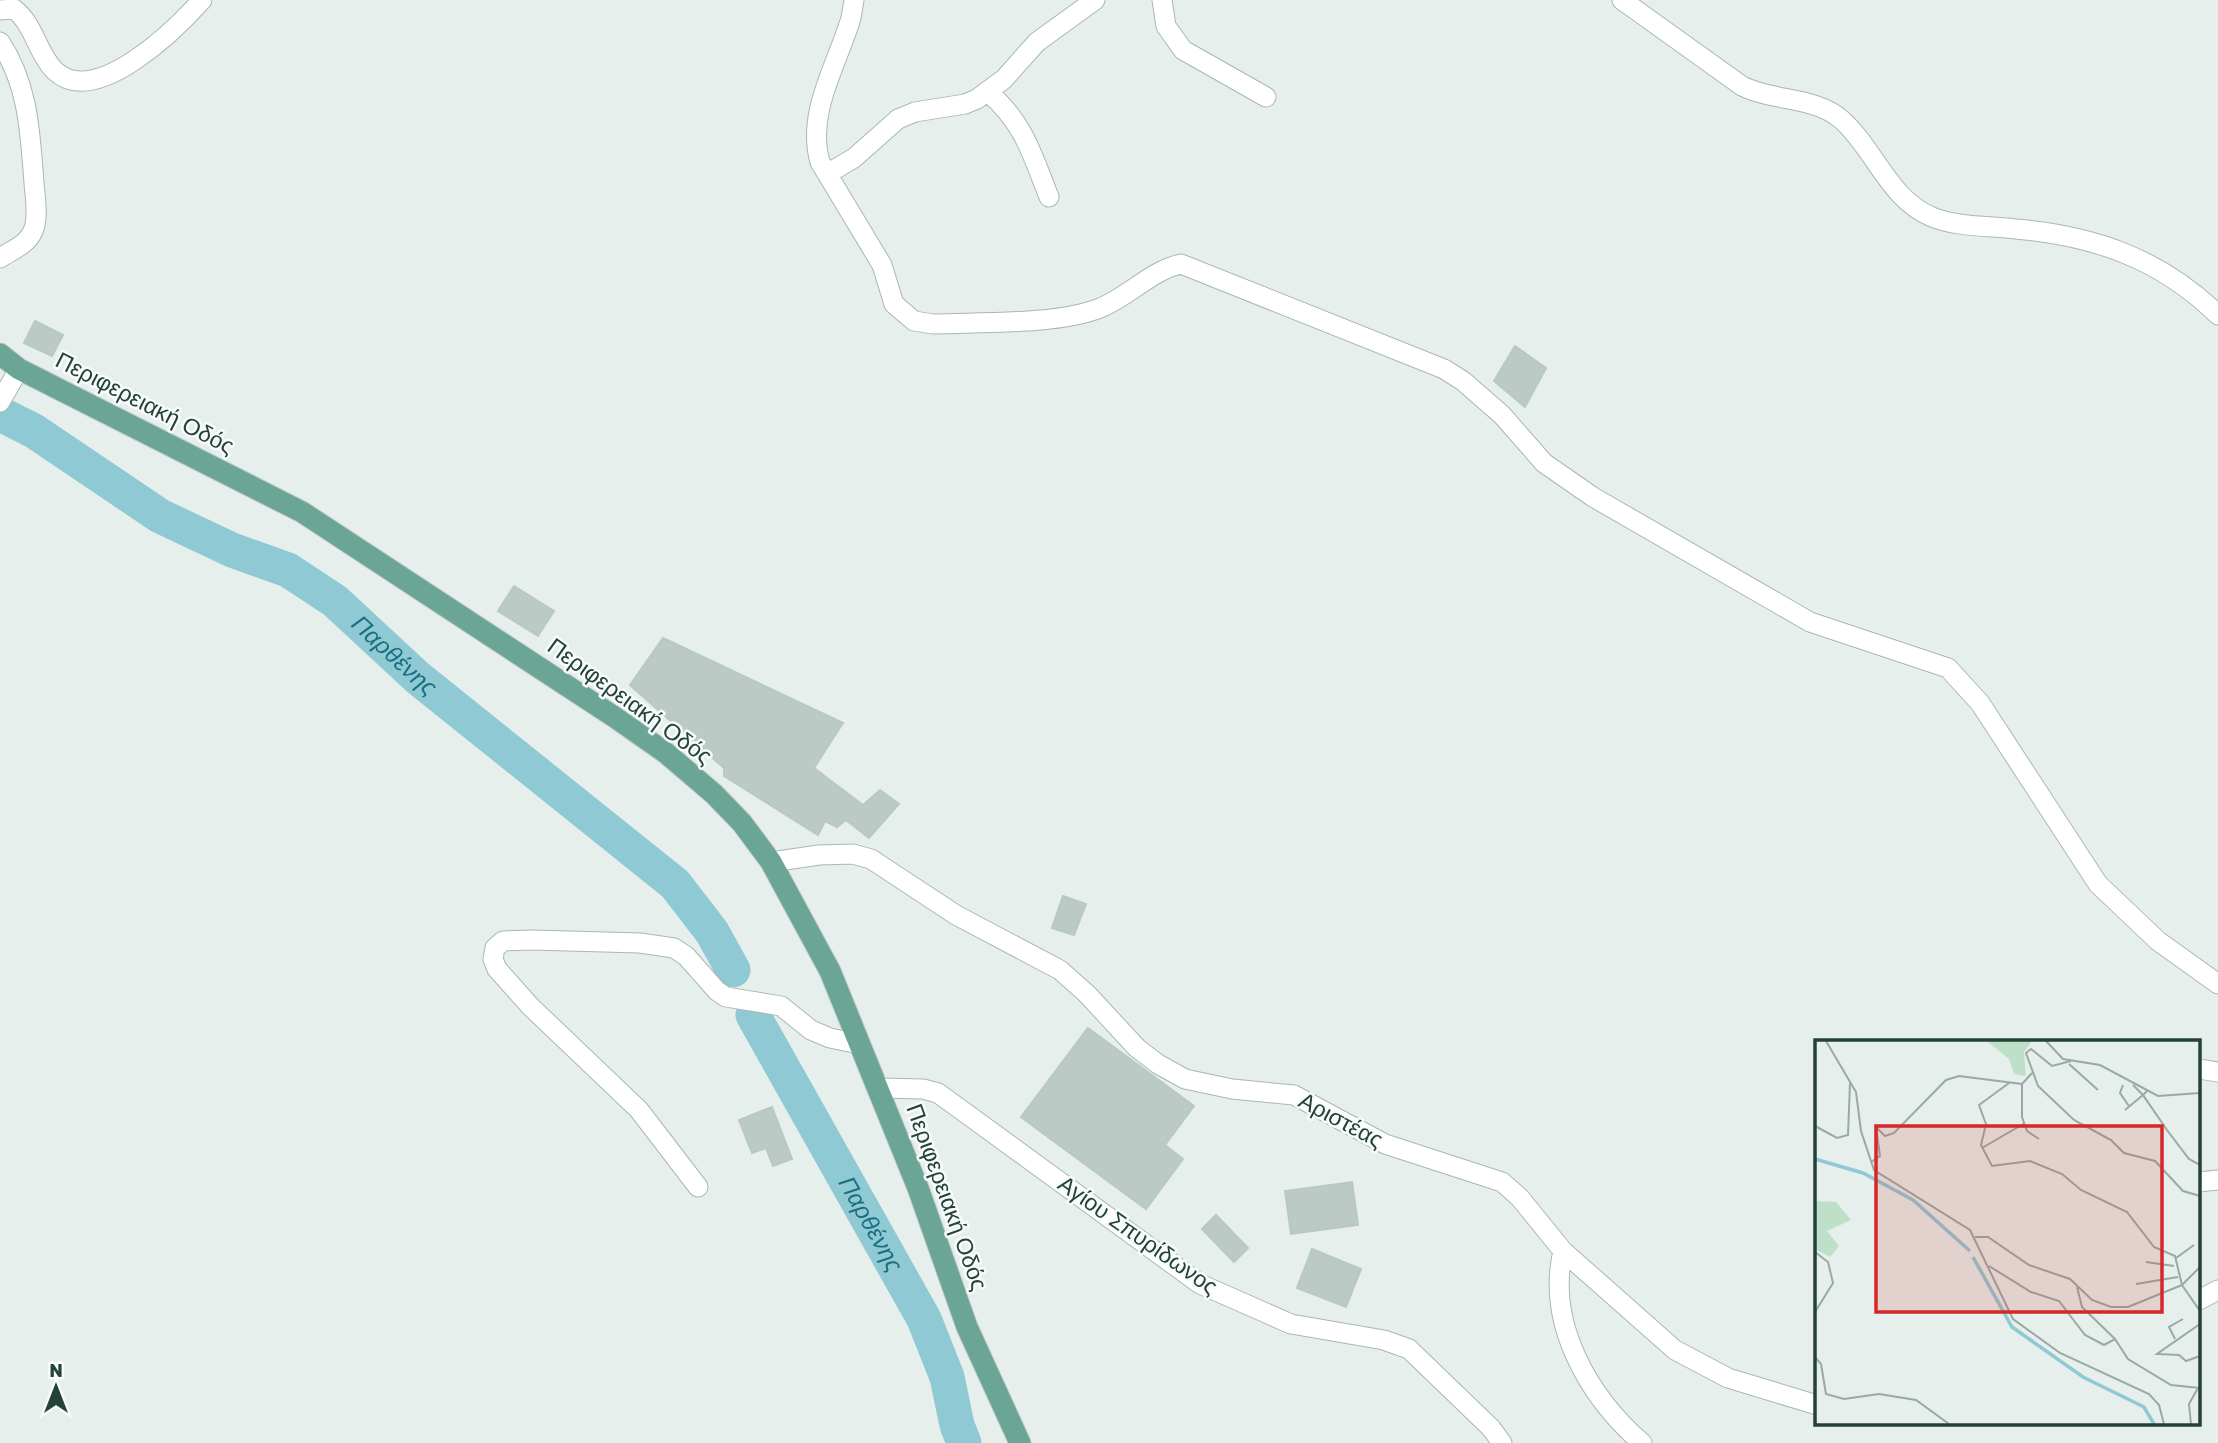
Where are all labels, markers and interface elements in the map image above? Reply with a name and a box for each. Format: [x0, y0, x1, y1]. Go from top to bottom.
street label: Περιφερειακή Οδός [51, 346, 239, 460]
water label: Παρθένης [346, 610, 443, 702]
street label: Περιφερειακή Οδός [542, 632, 718, 770]
inset map [1815, 1040, 2200, 1426]
street label: Αριστέας [1294, 1086, 1388, 1154]
street label: Περιφερειακή Οδός [900, 1100, 994, 1294]
street label: Αγίου Σπυρίδωνος [1053, 1169, 1223, 1301]
water label: Παρθένης [833, 1171, 909, 1277]
north arrow [21, 1352, 91, 1422]
text: N [49, 1359, 63, 1382]

